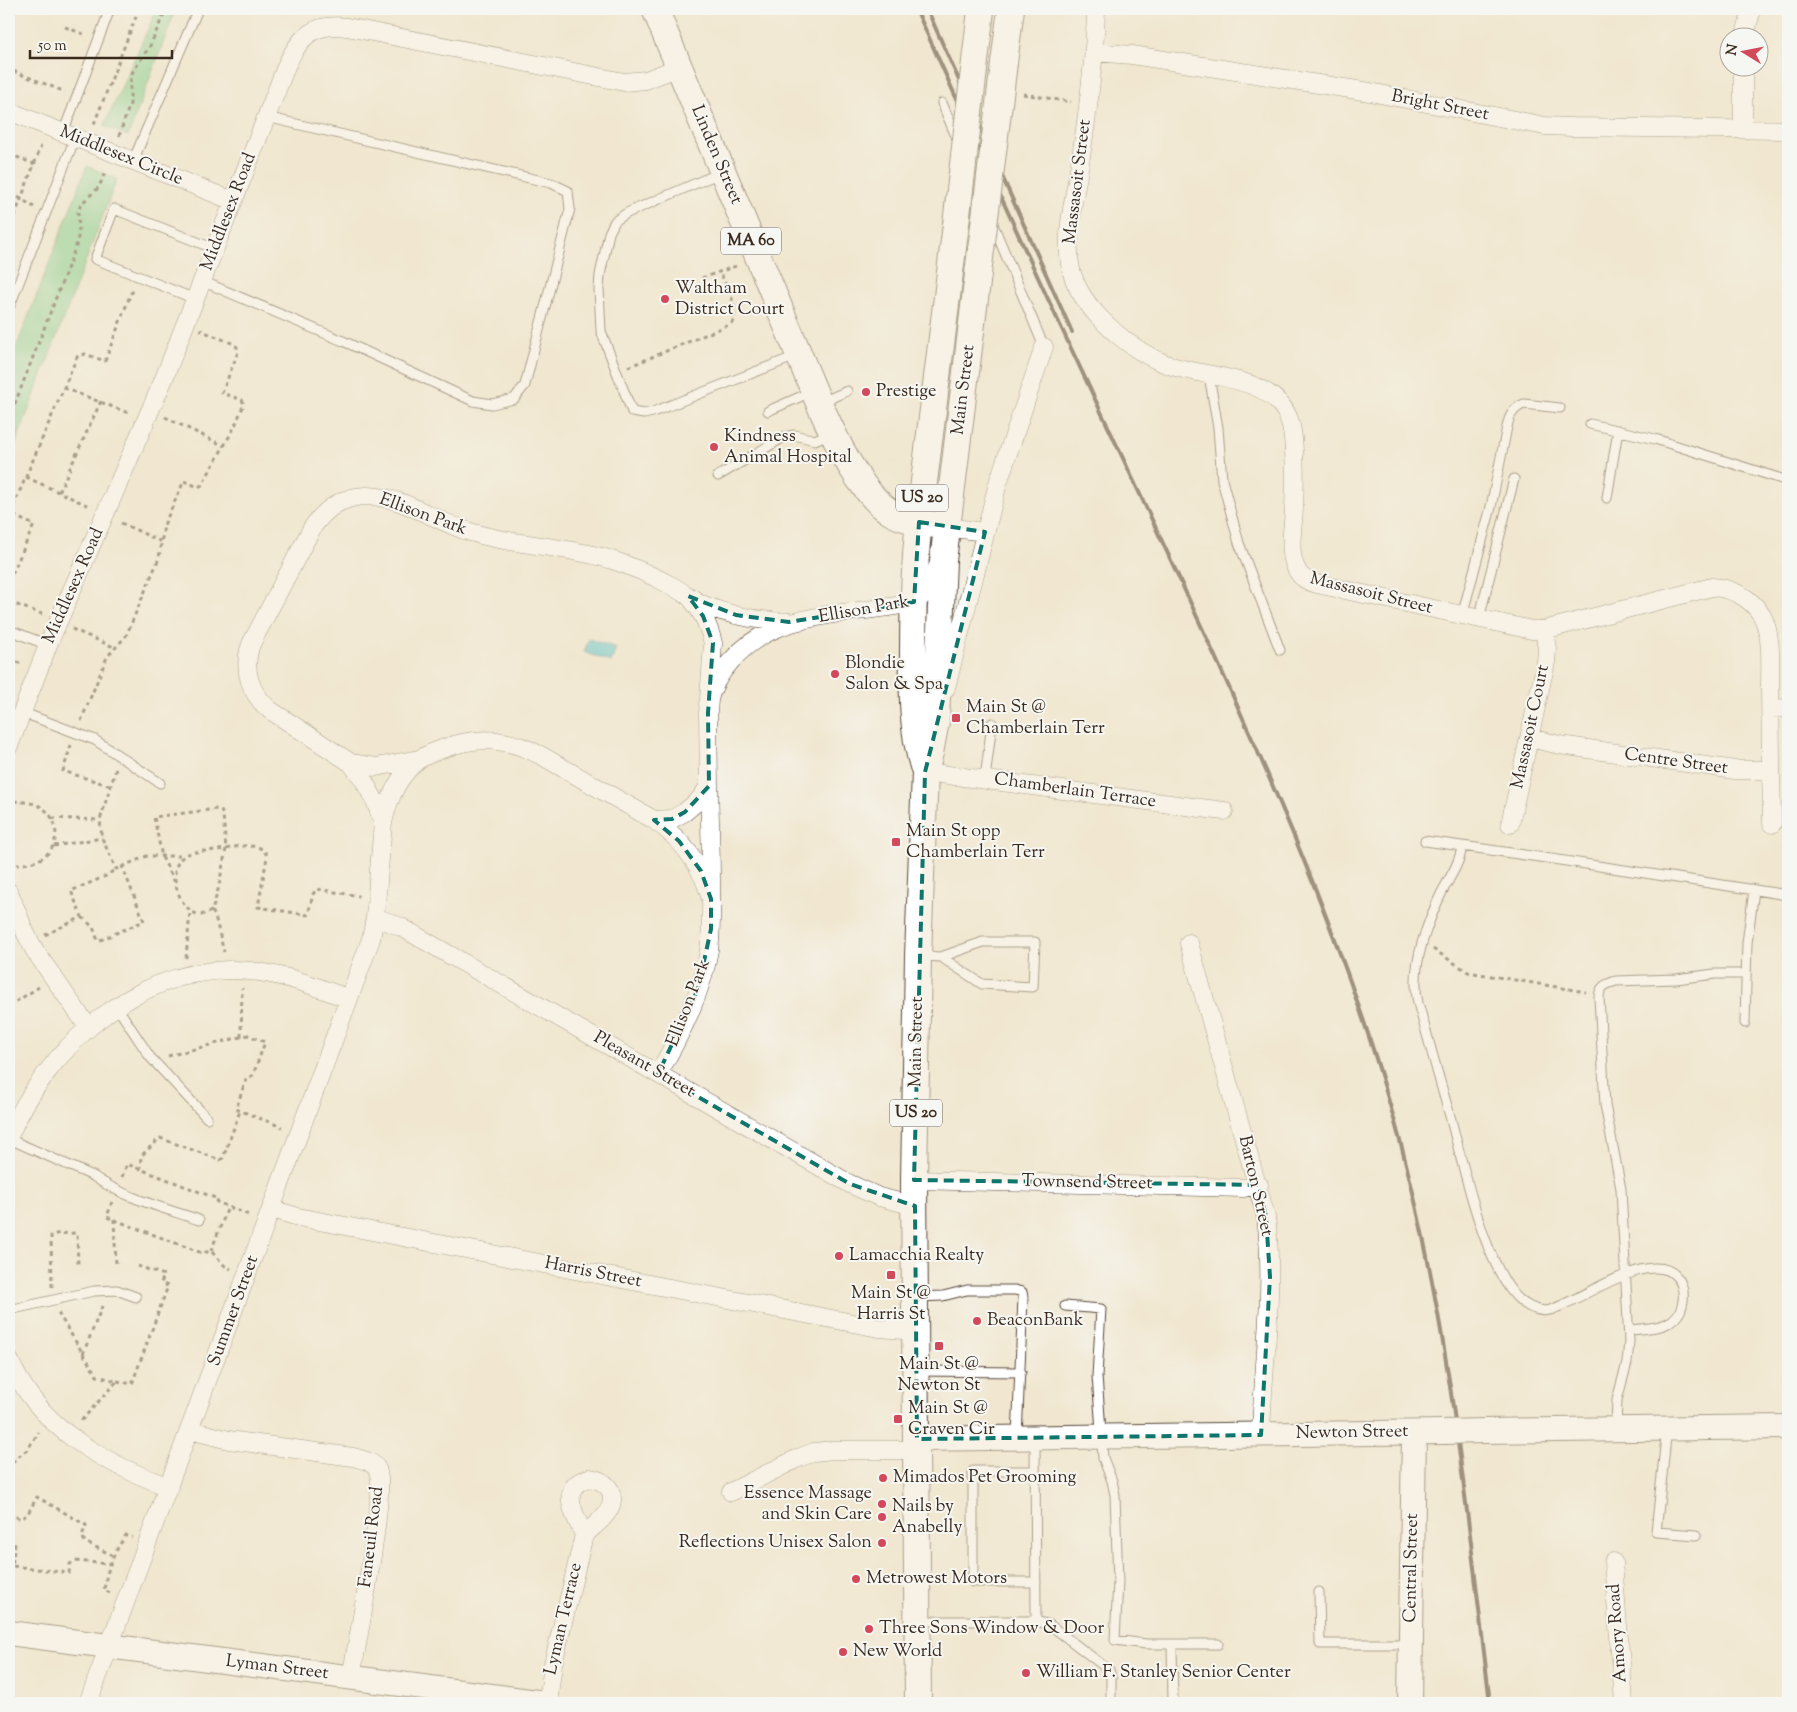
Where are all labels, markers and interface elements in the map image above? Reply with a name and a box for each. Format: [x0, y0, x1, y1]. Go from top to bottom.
scale bar [30, 28, 172, 60]
north arrow [1720, 28, 1770, 78]
text: 50 m [37, 36, 67, 57]
text: N [1722, 43, 1744, 57]
street label: Bright Street [1389, 84, 1491, 128]
street label: Linden Street [683, 101, 749, 209]
street label: Massasoit Street [1057, 118, 1099, 246]
street label: Middlesex Circle [55, 119, 187, 193]
street label: Middlesex Road [195, 149, 263, 275]
road number: MA 60 [721, 228, 781, 255]
place label: Waltham District Court [675, 276, 785, 323]
marker: Waltham District Court [659, 293, 671, 305]
street label: Main Street [946, 343, 982, 437]
place label: Prestige [876, 379, 936, 405]
marker: Prestige [860, 386, 872, 398]
place label: Kindness Animal Hospital [724, 424, 852, 471]
marker: Kindness Animal Hospital [708, 441, 720, 453]
road number: US 20 [896, 484, 948, 512]
street label: Ellison Park [375, 487, 471, 543]
street label: Middlesex Road [37, 524, 111, 648]
street label: Massasoit Street [1307, 566, 1435, 622]
street label: Ellison Park [817, 589, 912, 631]
place label: Blondie Salon & Spa [845, 651, 943, 698]
street label: Massasoit Court [1505, 663, 1557, 791]
marker: Blondie Salon & Spa [829, 668, 841, 680]
place label: Main St @ Chamberlain Terr [966, 695, 1105, 742]
marker: Main St @ Chamberlain Terr [950, 712, 962, 724]
street label: Centre Street [1622, 742, 1730, 782]
street label: Chamberlain Terrace [992, 767, 1158, 815]
place label: Main St opp Chamberlain Terr [906, 819, 1045, 866]
marker: Main St opp Chamberlain Terr [890, 836, 902, 848]
street label: Ellison Park [660, 955, 718, 1051]
street label: Main Street [903, 996, 931, 1088]
street label: Pleasant Street [588, 1025, 700, 1105]
road number: US 20 [890, 1100, 942, 1126]
street label: Barton Street [1231, 1133, 1279, 1239]
street label: Townsend Street [1021, 1169, 1153, 1197]
place label: Lamacchia Realty [849, 1243, 984, 1269]
marker: Lamacchia Realty [833, 1250, 845, 1262]
street label: Harris Street [542, 1251, 644, 1295]
street label: Summer Street [202, 1252, 266, 1370]
marker: Main St @ Harris St [885, 1269, 897, 1281]
place label: Main St @ Harris St [851, 1281, 931, 1328]
place label: BeaconBank [987, 1308, 1084, 1334]
marker: BeaconBank [971, 1315, 983, 1327]
marker: Main St @ Newton St [933, 1340, 945, 1352]
place label: Main St @ Newton St [897, 1352, 981, 1399]
place label: Main St @ Craven Cir [908, 1396, 995, 1443]
marker: Main St @ Craven Cir [892, 1413, 904, 1425]
street label: Newton Street [1295, 1419, 1409, 1447]
place label: Mimados Pet Grooming [893, 1465, 1077, 1491]
marker: Mimados Pet Grooming [877, 1472, 889, 1484]
place label: Essence Massage and Skin Care [744, 1481, 872, 1528]
street label: Faneuil Road [353, 1485, 391, 1589]
place label: Nails by Anabelly [892, 1494, 962, 1541]
marker: Essence Massage and Skin Care [876, 1498, 888, 1510]
marker: Nails by Anabelly [876, 1511, 888, 1523]
street label: Central Street [1398, 1513, 1426, 1623]
place label: Reflections Unisex Salon [679, 1530, 872, 1556]
marker: Reflections Unisex Salon [876, 1537, 888, 1549]
street label: Lyman Terrace [538, 1560, 590, 1678]
place label: Metrowest Motors [866, 1566, 1007, 1592]
marker: Metrowest Motors [850, 1573, 862, 1585]
street label: Amory Road [1602, 1583, 1634, 1683]
place label: Three Sons Window & Door [879, 1616, 1104, 1642]
marker: Three Sons Window & Door [863, 1623, 875, 1635]
place label: New World [853, 1639, 942, 1665]
marker: New World [837, 1646, 849, 1658]
street label: Lyman Street [224, 1649, 330, 1687]
place label: William F. Stanley Senior Center [1036, 1660, 1291, 1686]
marker: William F. Stanley Senior Center [1020, 1667, 1032, 1679]

